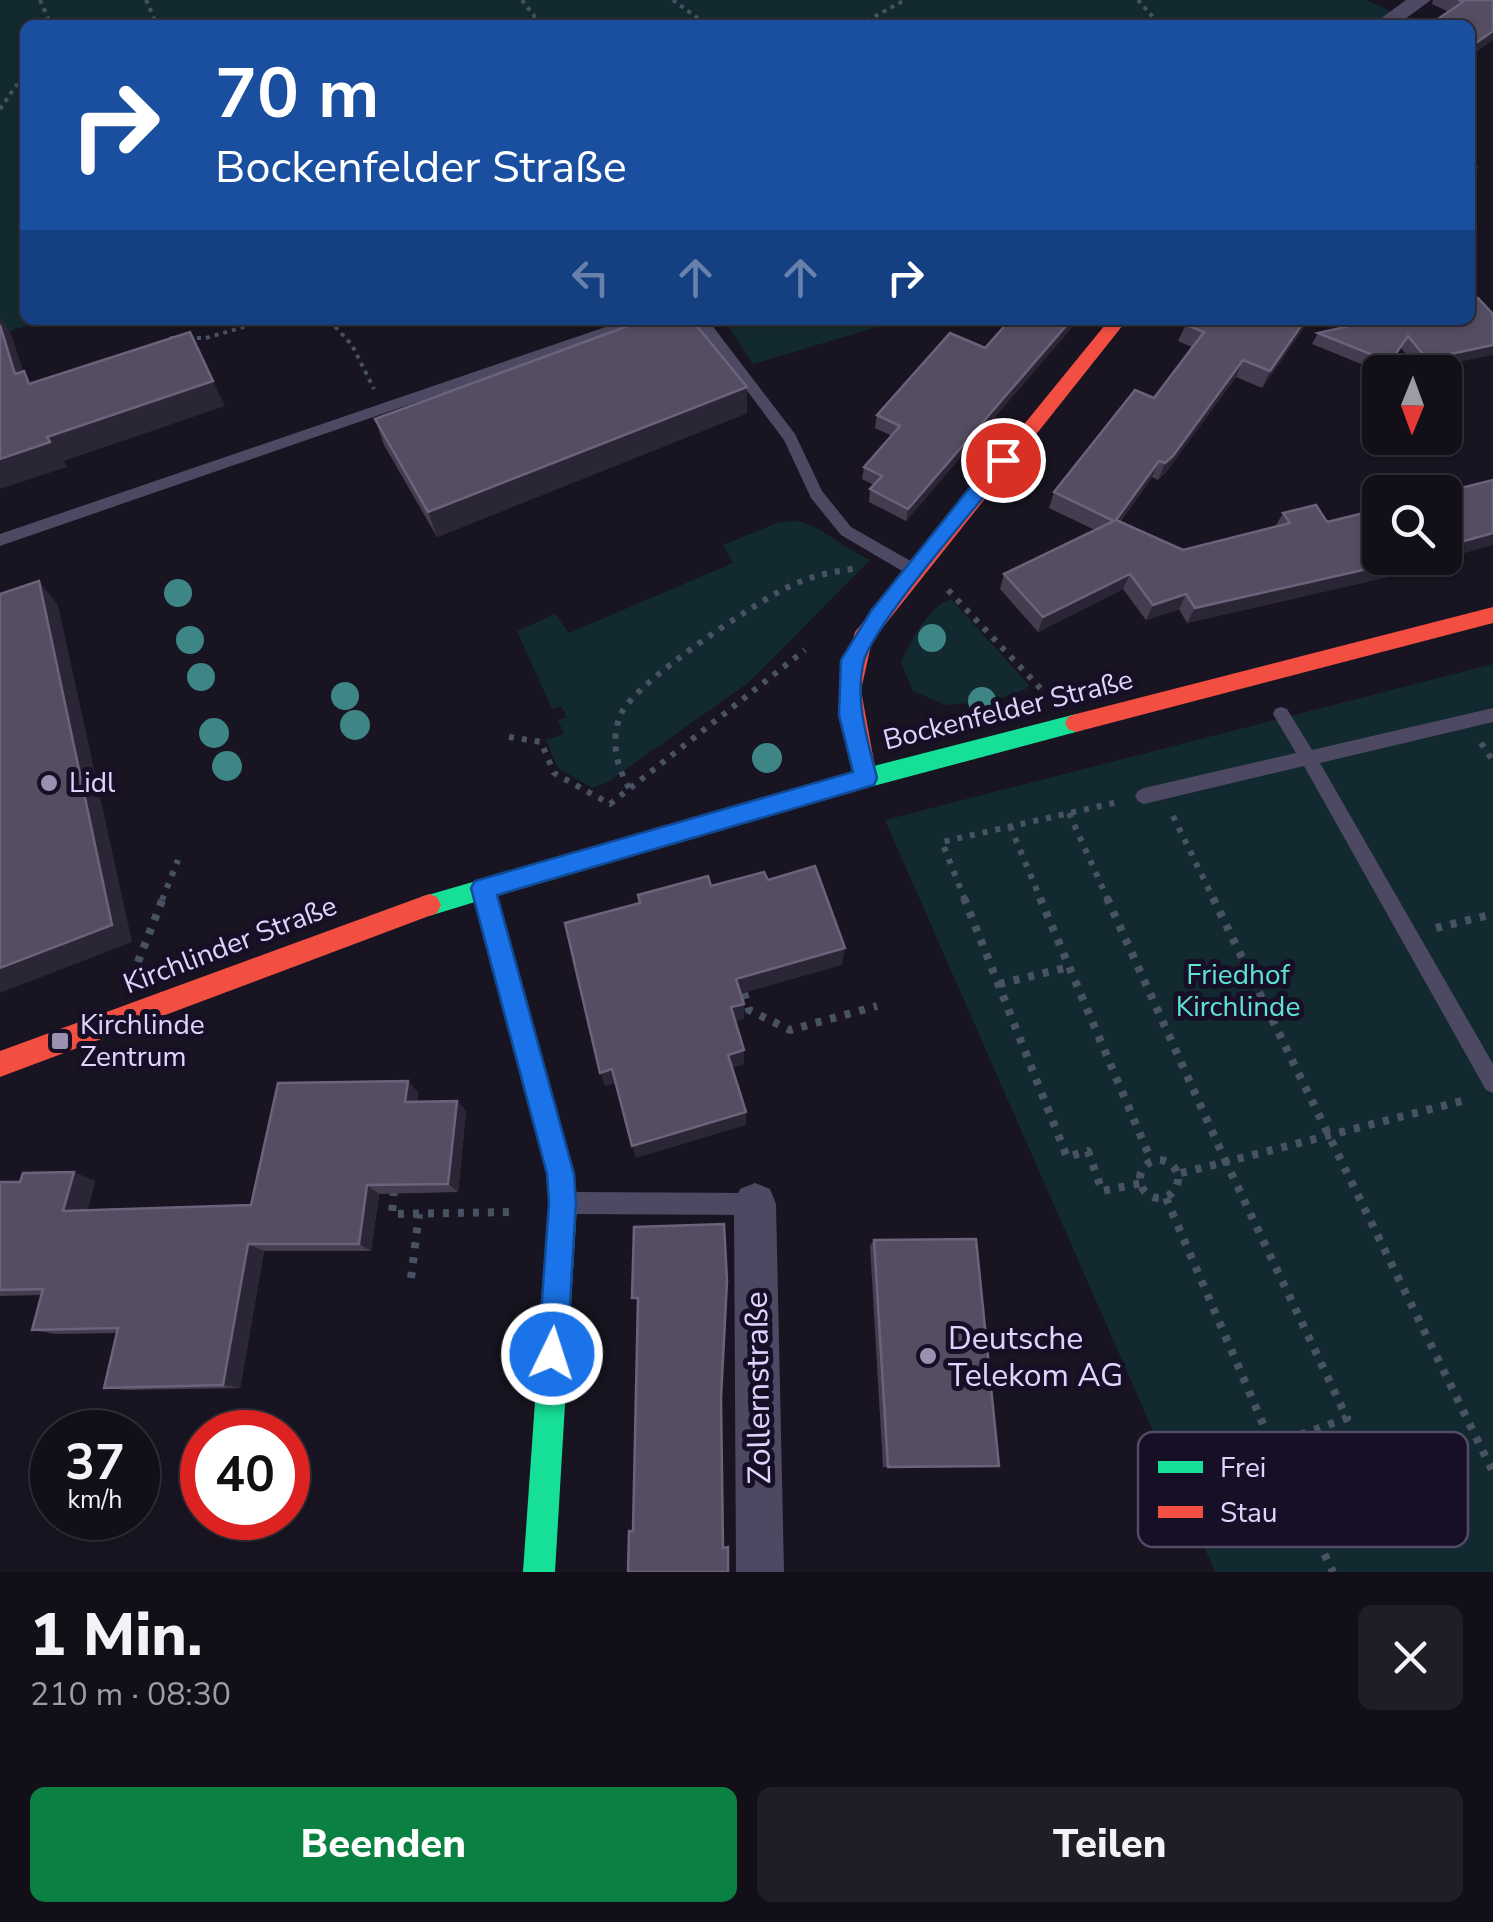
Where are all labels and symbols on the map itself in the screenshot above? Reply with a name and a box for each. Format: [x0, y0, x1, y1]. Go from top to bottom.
north arrow [1362, 355, 1462, 455]
pin [961, 418, 1046, 503]
street label: Bockenfelder Straße [879, 661, 1137, 759]
place label: Lidl [69, 764, 116, 802]
marker: Lidl [38, 772, 60, 794]
street label: Kirchlinder Straße [118, 887, 342, 1003]
park label: Friedhof Kirchlinde [1176, 956, 1300, 1026]
place label: Kirchlinde Zentrum [80, 1006, 205, 1076]
marker: Kirchlinde Zentrum [49, 1030, 71, 1052]
street label: Zollernstraße [735, 1291, 781, 1485]
position arrow [500, 1302, 604, 1406]
place label: Deutsche Telekom AG [948, 1317, 1123, 1397]
marker: Deutsche Telekom AG [917, 1345, 939, 1367]
speed limit sign: 40 [180, 1410, 310, 1540]
legend [1138, 1432, 1468, 1547]
text: Frei [1220, 1449, 1266, 1487]
text: Stau [1220, 1494, 1278, 1532]

